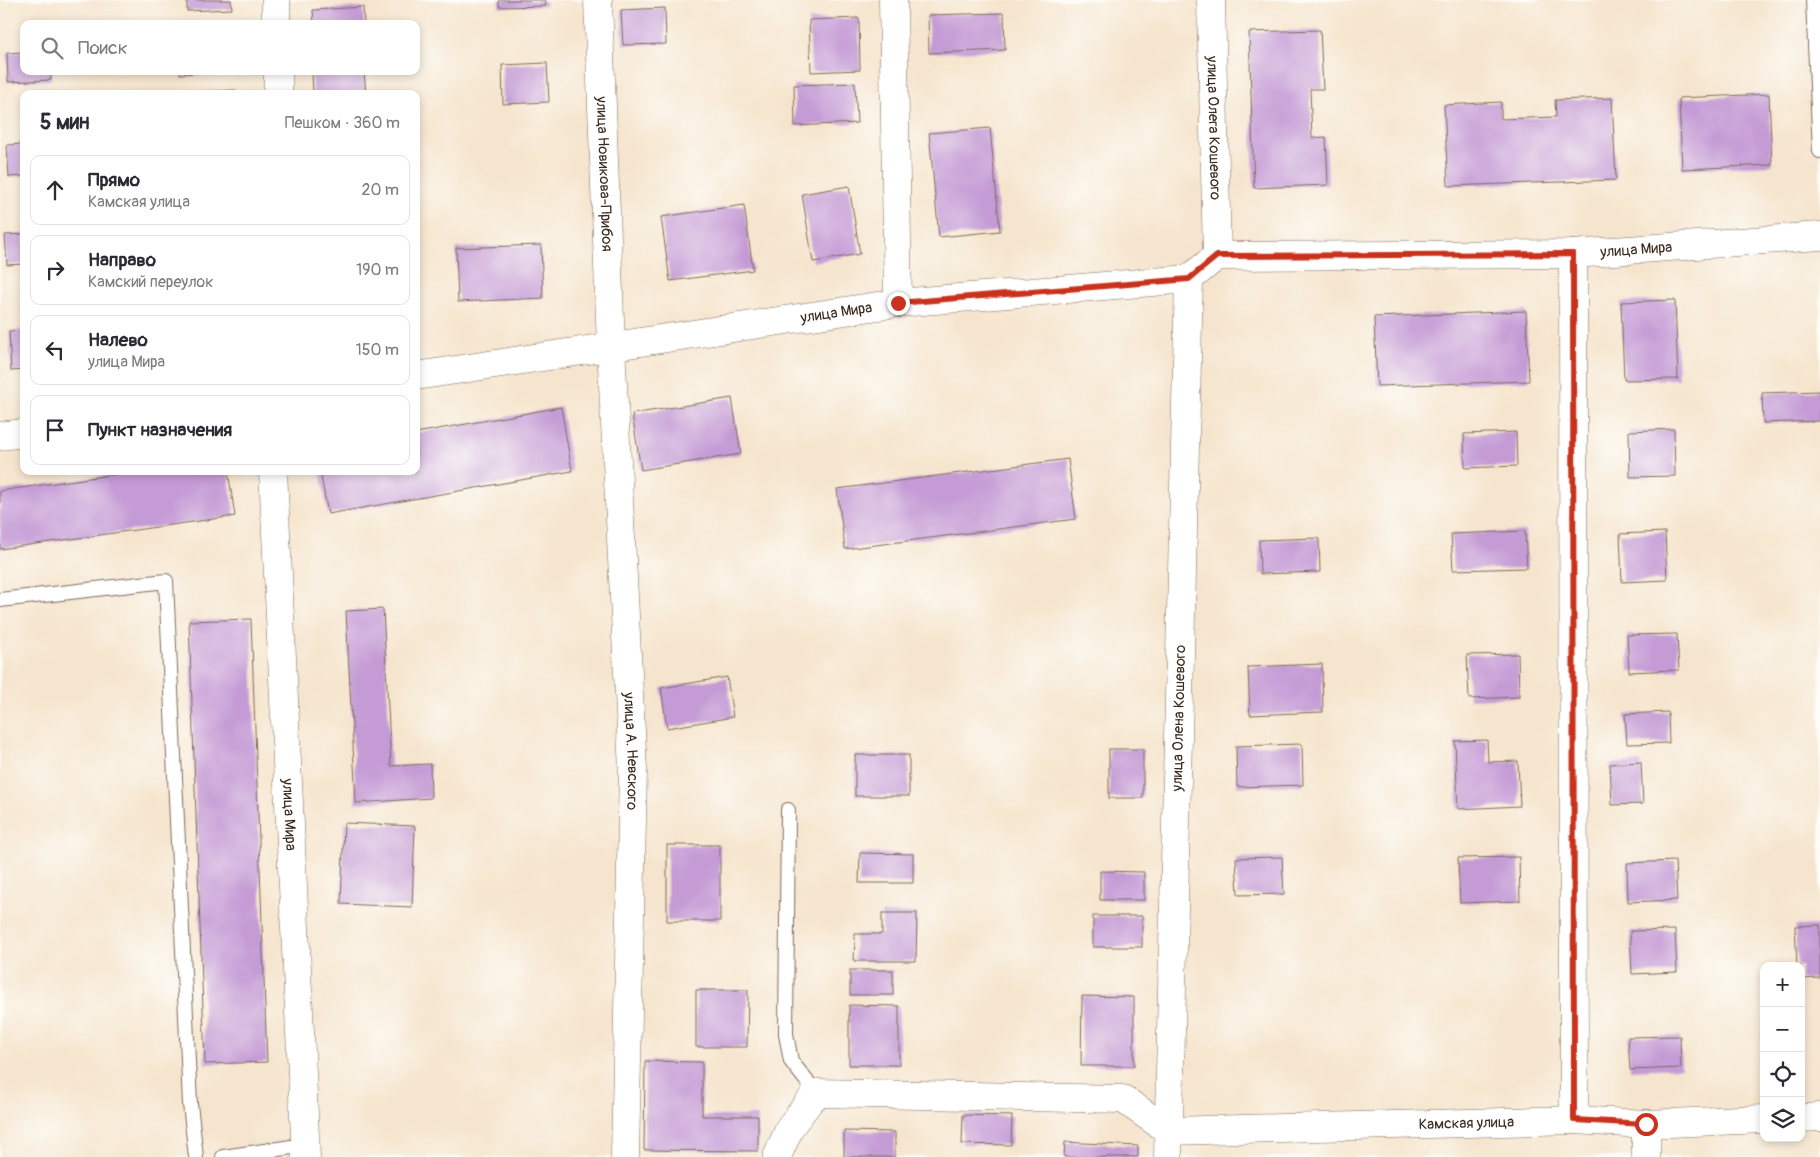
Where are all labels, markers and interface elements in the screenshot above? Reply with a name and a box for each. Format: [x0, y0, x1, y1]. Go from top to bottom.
search box [20, 20, 420, 75]
icon: search [38, 34, 66, 62]
text: Поиск [78, 36, 128, 60]
street label: улица Олега Кошевого [1202, 55, 1225, 200]
street label: улица Новикова-Прибоя [592, 95, 616, 252]
text: 5 мин [40, 109, 90, 136]
text: Пешком · 360 m [285, 113, 400, 133]
text: Прямо [88, 168, 140, 192]
icon: ahead [41, 176, 69, 204]
text: 20 m [361, 180, 399, 200]
text: Камская улица [88, 192, 190, 212]
street label: улица Мира [1598, 238, 1673, 262]
text: Направо [88, 248, 156, 272]
icon: right [41, 256, 69, 284]
text: 190 m [356, 260, 399, 280]
text: Камский переулок [88, 272, 213, 292]
route end [887, 292, 910, 315]
street label: улица Мира [798, 298, 873, 328]
text: Налево [88, 328, 148, 352]
icon: left [41, 336, 69, 364]
text: 150 m [355, 340, 399, 360]
text: улица Мира [88, 352, 165, 372]
icon: arrive [41, 416, 69, 444]
text: Пункт назначения [88, 418, 232, 442]
street label: улица Олена Кошевого [1168, 645, 1190, 793]
street label: улица А. Невского [619, 691, 642, 810]
street label: улица Мира [278, 777, 300, 851]
map controls [1760, 962, 1805, 1142]
button: + [1760, 962, 1805, 1007]
button: − [1760, 1007, 1805, 1052]
button: locate [1760, 1052, 1805, 1097]
button: layers [1760, 1097, 1805, 1142]
street label: Камская улица [1418, 1113, 1514, 1134]
route start [1635, 1113, 1658, 1136]

